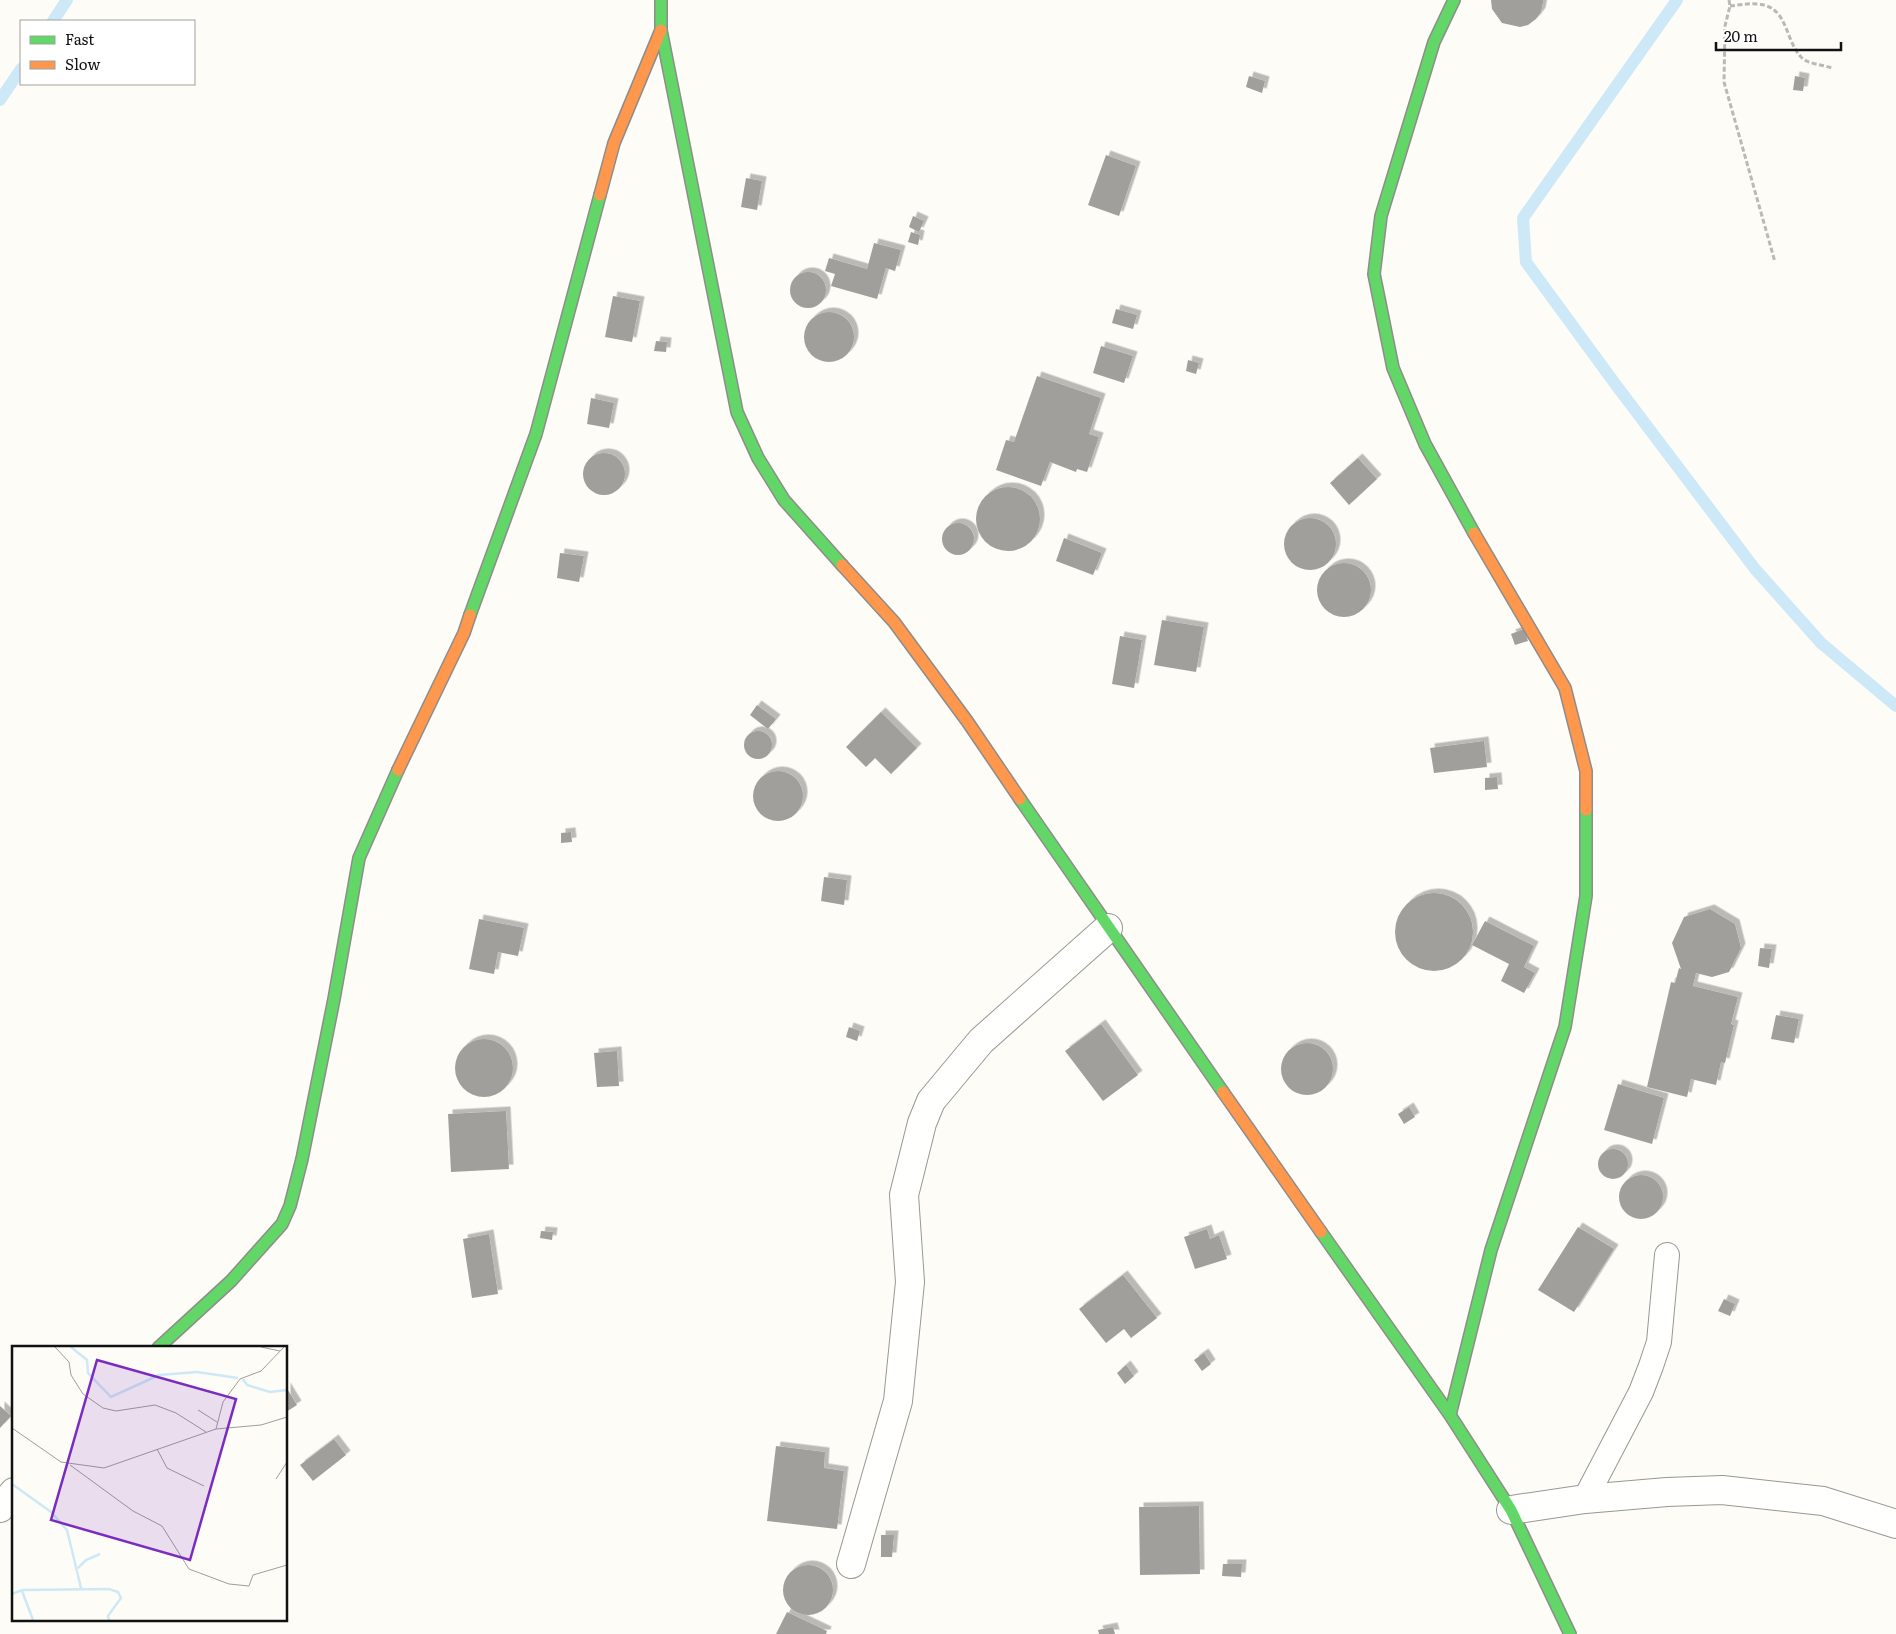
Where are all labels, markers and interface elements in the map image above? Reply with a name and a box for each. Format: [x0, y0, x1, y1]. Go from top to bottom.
legend [20, 20, 195, 85]
scale bar [1716, 20, 1841, 52]
text: 20 m [1724, 24, 1758, 47]
text: Fast [65, 27, 94, 50]
text: Slow [65, 52, 100, 75]
inset map [12, 1346, 288, 1622]

